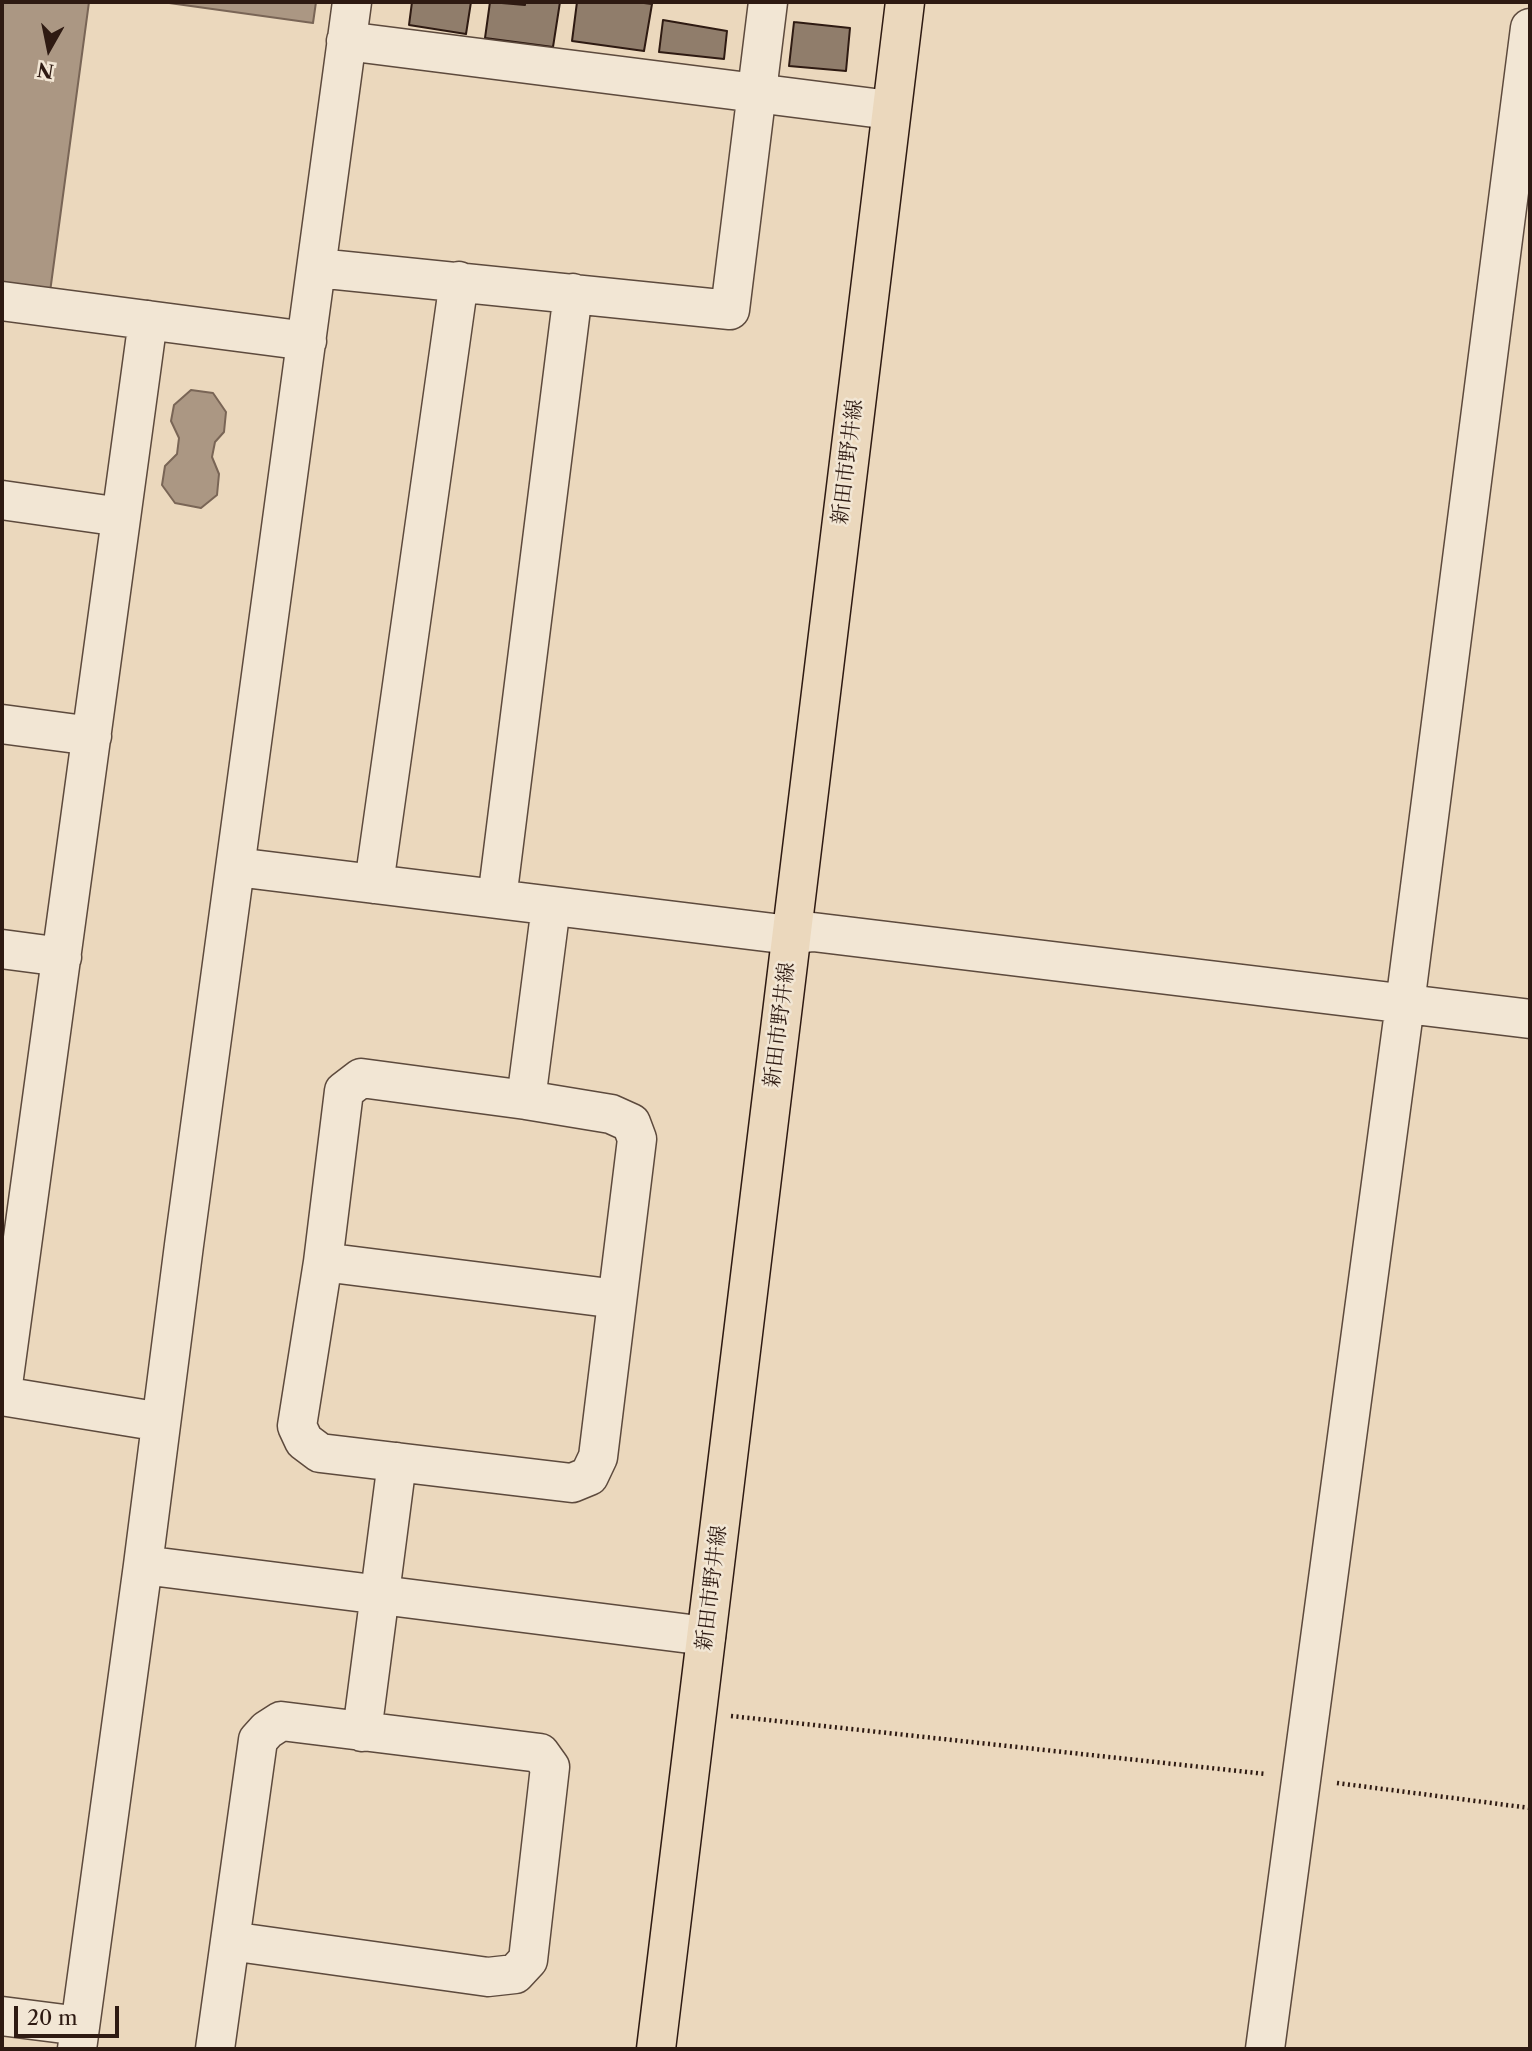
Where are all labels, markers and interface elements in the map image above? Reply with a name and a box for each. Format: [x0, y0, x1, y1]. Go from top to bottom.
north arrow [14, 14, 84, 84]
text: N [36, 58, 56, 83]
street label: 新田市野井線 [828, 398, 868, 526]
street label: 新田市野井線 [760, 961, 800, 1089]
street label: 新田市野井線 [692, 1524, 732, 1652]
scale bar [18, 1992, 122, 2036]
text: 20 m [27, 2005, 78, 2030]

